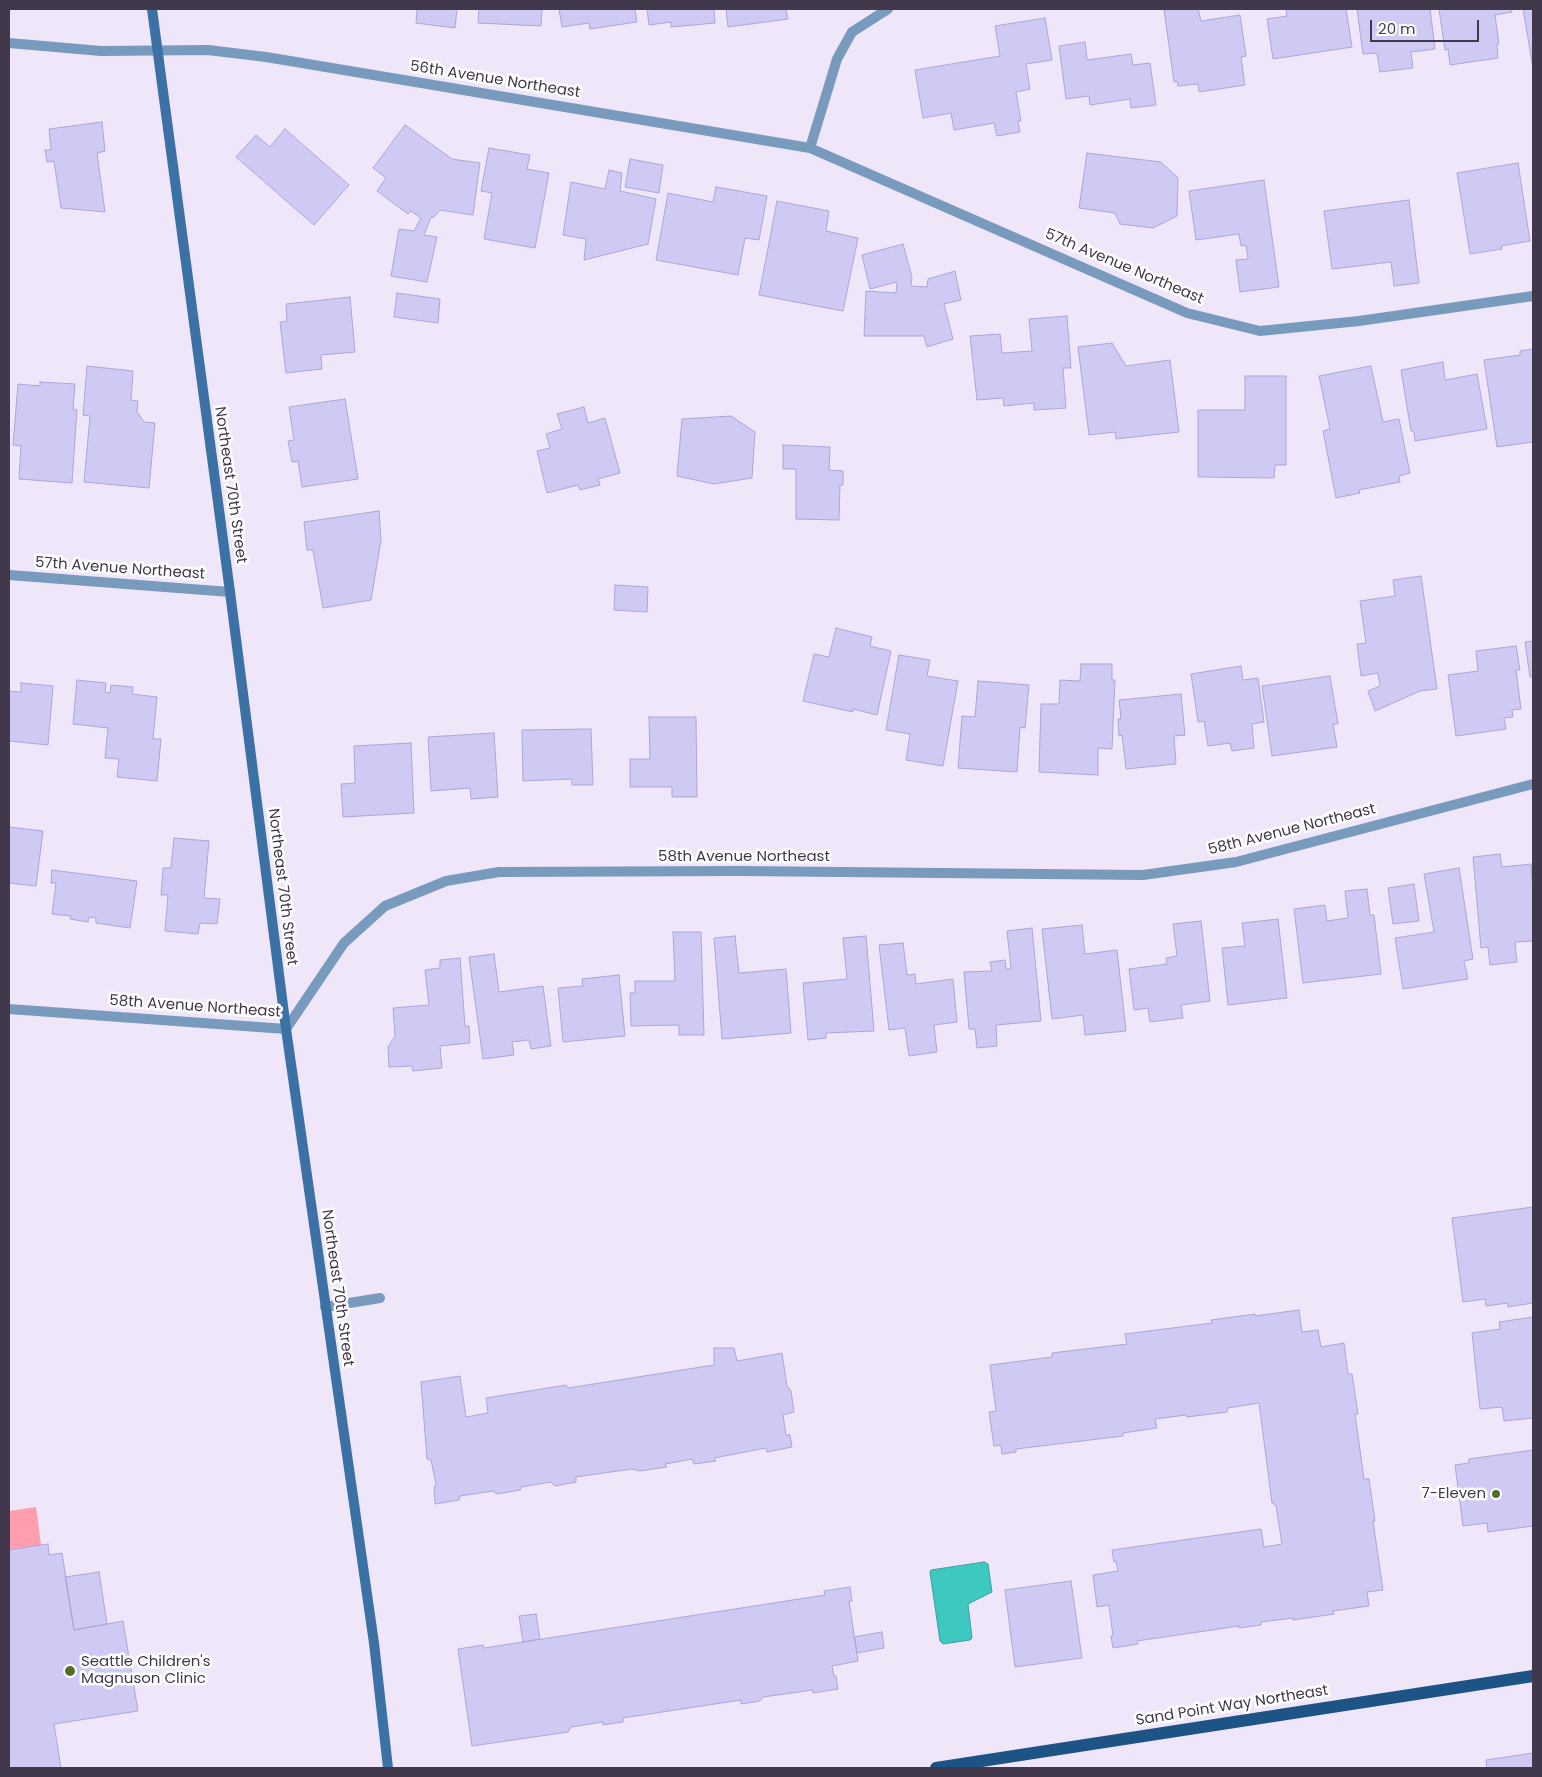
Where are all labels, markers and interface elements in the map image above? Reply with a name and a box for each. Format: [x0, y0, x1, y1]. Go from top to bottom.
scale bar [1372, 10, 1481, 42]
text: 20 m [1378, 18, 1416, 39]
street label: 56th Avenue Northeast [409, 58, 581, 102]
street label: 57th Avenue Northeast [1042, 225, 1206, 309]
street label: Northeast 70th Street [210, 405, 250, 565]
street label: 57th Avenue Northeast [34, 554, 206, 584]
street label: 58th Avenue Northeast [1206, 800, 1378, 860]
street label: Northeast 70th Street [263, 807, 301, 967]
street label: 58th Avenue Northeast [658, 848, 830, 866]
street label: 58th Avenue Northeast [109, 992, 281, 1022]
street label: Northeast 70th Street [317, 1208, 357, 1368]
place label: 7-Eleven [1422, 1485, 1486, 1503]
marker: 7-Eleven [1490, 1488, 1502, 1500]
place label: Seattle Children's Magnuson Clinic [81, 1653, 211, 1688]
marker: Seattle Children's Magnuson Clinic [63, 1664, 77, 1678]
street label: Sand Point Way Northeast [1135, 1682, 1329, 1730]

